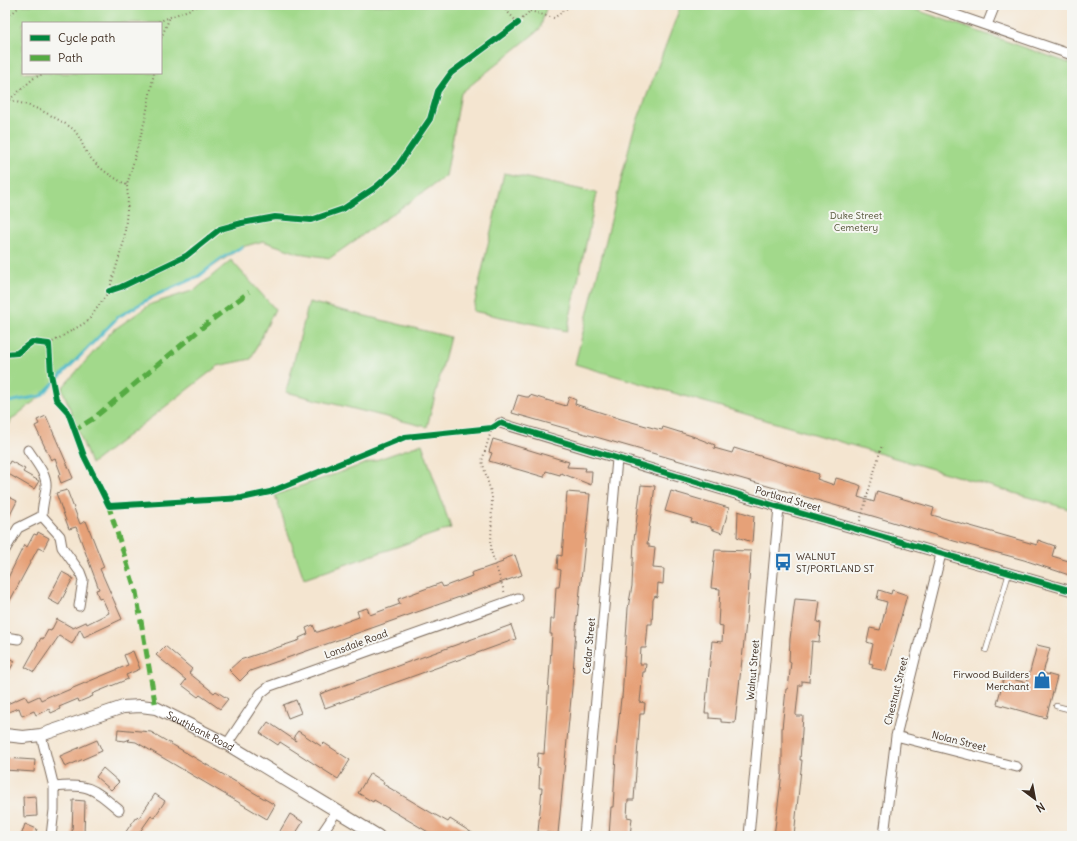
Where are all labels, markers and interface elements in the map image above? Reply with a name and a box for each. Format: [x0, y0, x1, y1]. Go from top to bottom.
legend [22, 22, 162, 74]
text: Cycle path [58, 30, 115, 45]
text: Path [58, 50, 83, 65]
park label: Duke Street Cemetery [830, 209, 883, 234]
street label: Portland Street [754, 483, 823, 515]
place label: WALNUT ST/PORTLAND ST [796, 550, 874, 575]
bus stop icon: WALNUT ST/PORTLAND ST [773, 552, 793, 572]
street label: Cedar Street [580, 617, 598, 675]
street label: Lonsdale Road [323, 627, 389, 661]
street label: Walnut Street [744, 639, 762, 701]
street label: Chestnut Street [881, 655, 911, 726]
place label: Firwood Builders Merchant [953, 668, 1030, 693]
shop icon: Firwood Builders Merchant [1032, 670, 1052, 690]
street label: Southbank Road [165, 708, 237, 753]
street label: Nolan Street [931, 728, 988, 754]
north arrow [1015, 779, 1055, 819]
text: N [1033, 800, 1047, 815]

